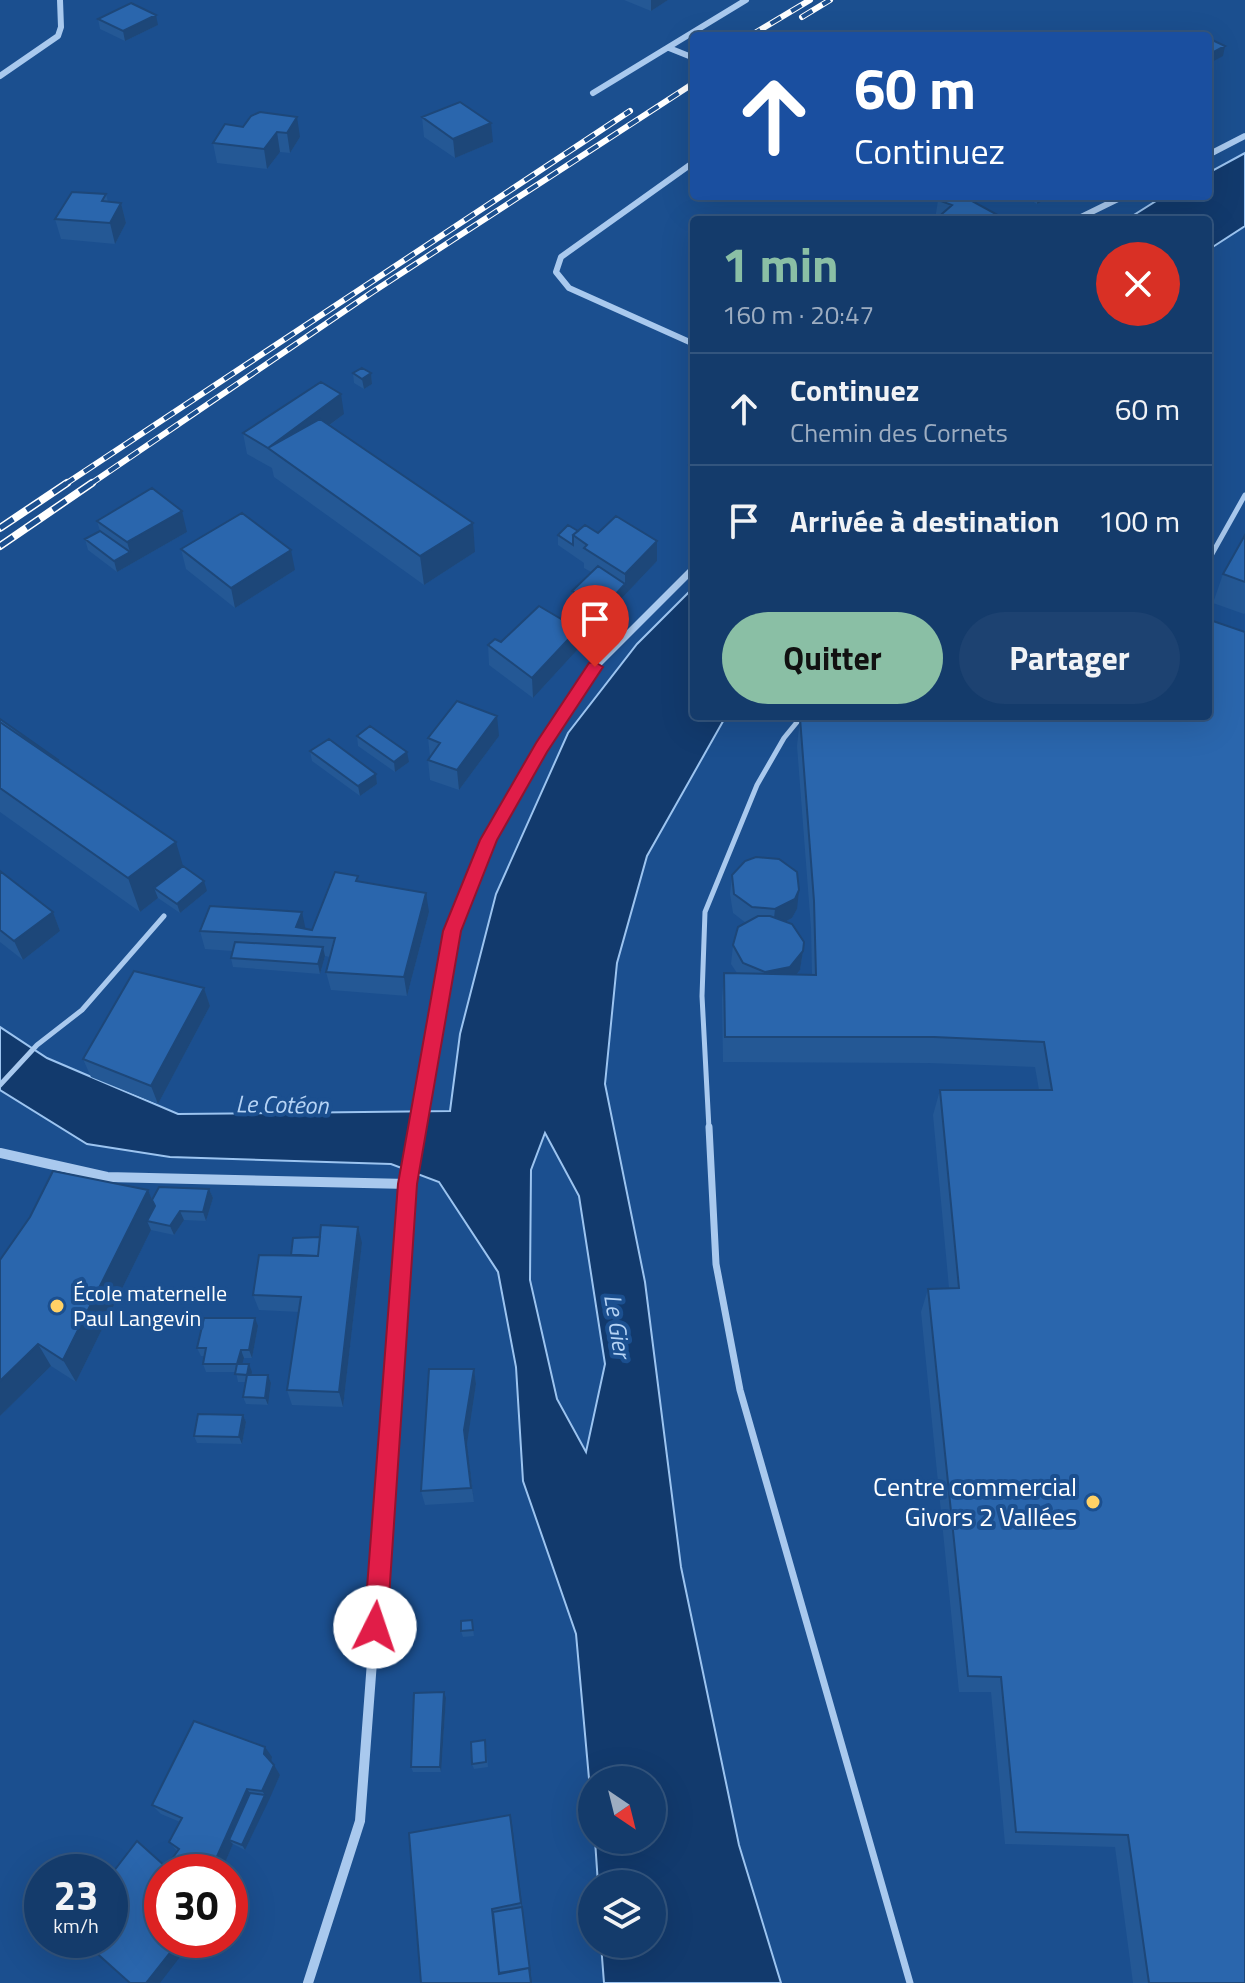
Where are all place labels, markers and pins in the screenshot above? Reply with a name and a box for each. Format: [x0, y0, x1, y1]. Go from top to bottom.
pin [561, 585, 629, 667]
place label: École maternelle Paul Langevin [73, 1276, 227, 1335]
marker: École maternelle Paul Langevin [48, 1297, 66, 1315]
place label: Centre commercial Givors 2 Vallées [873, 1467, 1077, 1536]
marker: Centre commercial Givors 2 Vallées [1084, 1493, 1102, 1511]

